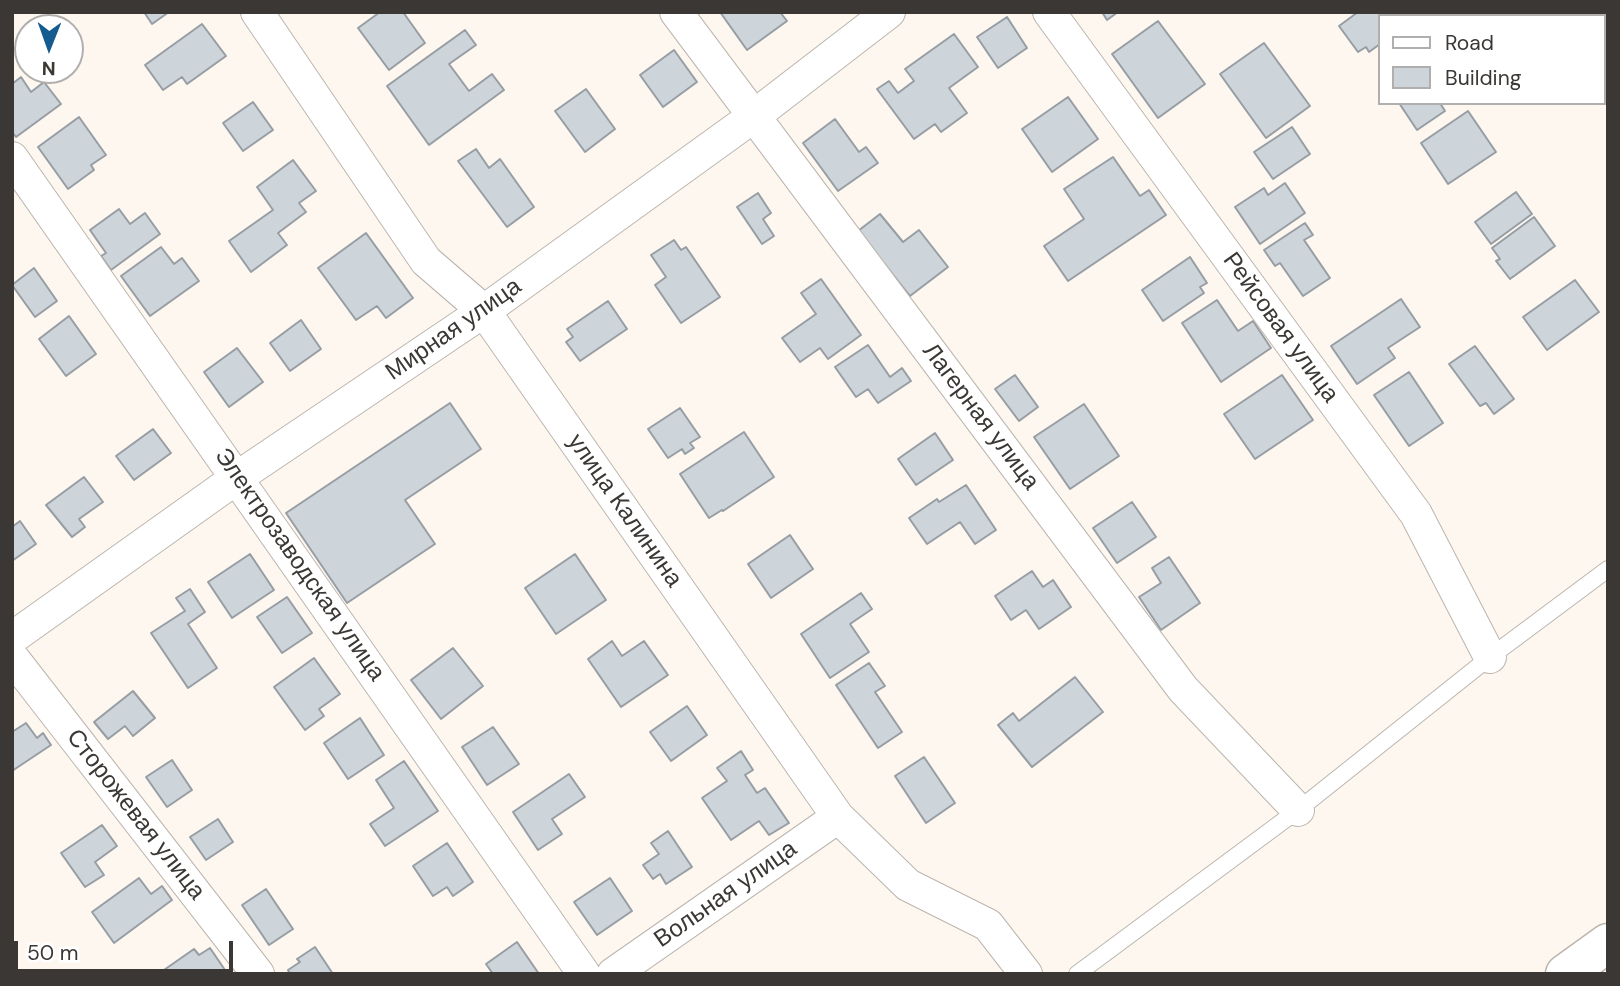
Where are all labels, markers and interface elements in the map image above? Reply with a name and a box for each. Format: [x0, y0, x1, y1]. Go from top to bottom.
north arrow [14, 14, 84, 84]
legend [1378, 14, 1606, 105]
text: Road [1445, 29, 1494, 57]
text: N [42, 56, 56, 81]
text: Building [1445, 64, 1521, 92]
street label: Рейсовая улица [1216, 247, 1344, 409]
street label: Мирная улица [381, 273, 527, 387]
street label: Лагерная улица [916, 338, 1044, 496]
street label: улица Калинина [560, 429, 688, 593]
street label: Электрозаводская улица [208, 443, 390, 687]
street label: Сторожевая улица [59, 724, 211, 906]
street label: Вольная улица [649, 835, 803, 955]
scale bar [18, 926, 236, 970]
text: 50 m [27, 939, 78, 967]

